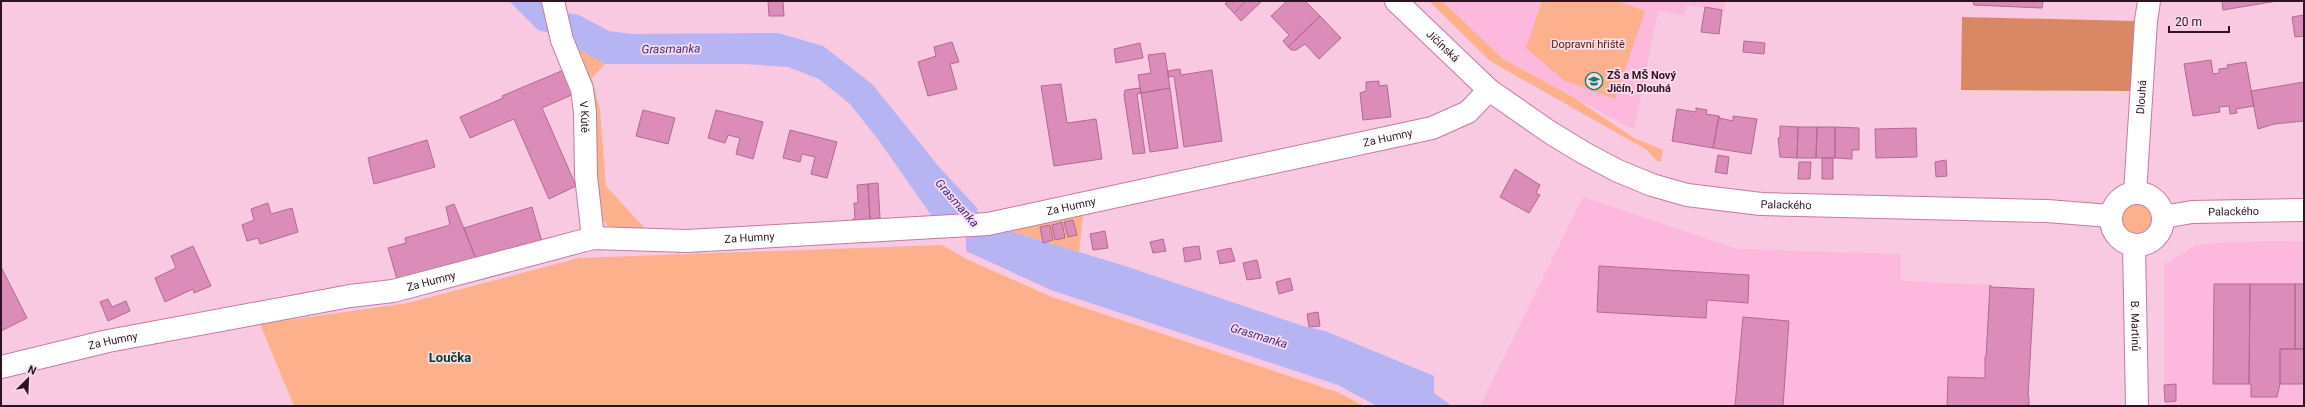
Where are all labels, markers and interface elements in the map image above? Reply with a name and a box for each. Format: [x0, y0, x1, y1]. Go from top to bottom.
scale bar [2169, 8, 2229, 34]
text: 20 m [2175, 15, 2202, 29]
street label: Jičínská [1424, 27, 1462, 65]
park label: Dopravní hřiště [1551, 38, 1625, 51]
water label: Grasmanka [641, 41, 701, 57]
place label: ZŠ a MŠ Nový Jičín, Dlouhá [1607, 69, 1676, 95]
school or university icon: ZŠ a MŠ Nový Jičín, Dlouhá [1584, 71, 1604, 91]
street label: Dlouhá [2134, 80, 2149, 115]
street label: V Kútě [577, 100, 592, 133]
street label: Za Humny [1362, 126, 1414, 149]
water label: Grasmanka [932, 176, 982, 230]
street label: Za Humny [1045, 194, 1098, 218]
street label: Palackého [1760, 197, 1812, 212]
street label: Palackého [2208, 204, 2259, 218]
street label: Za Humny [724, 230, 776, 245]
street label: Za Humny [405, 268, 458, 294]
street label: B. Martinů [2129, 301, 2142, 351]
water label: Grasmanka [1229, 321, 1289, 351]
street label: Za Humny [87, 329, 139, 352]
district label: Loučka [429, 350, 471, 365]
north arrow [8, 359, 48, 399]
text: N [26, 363, 38, 378]

